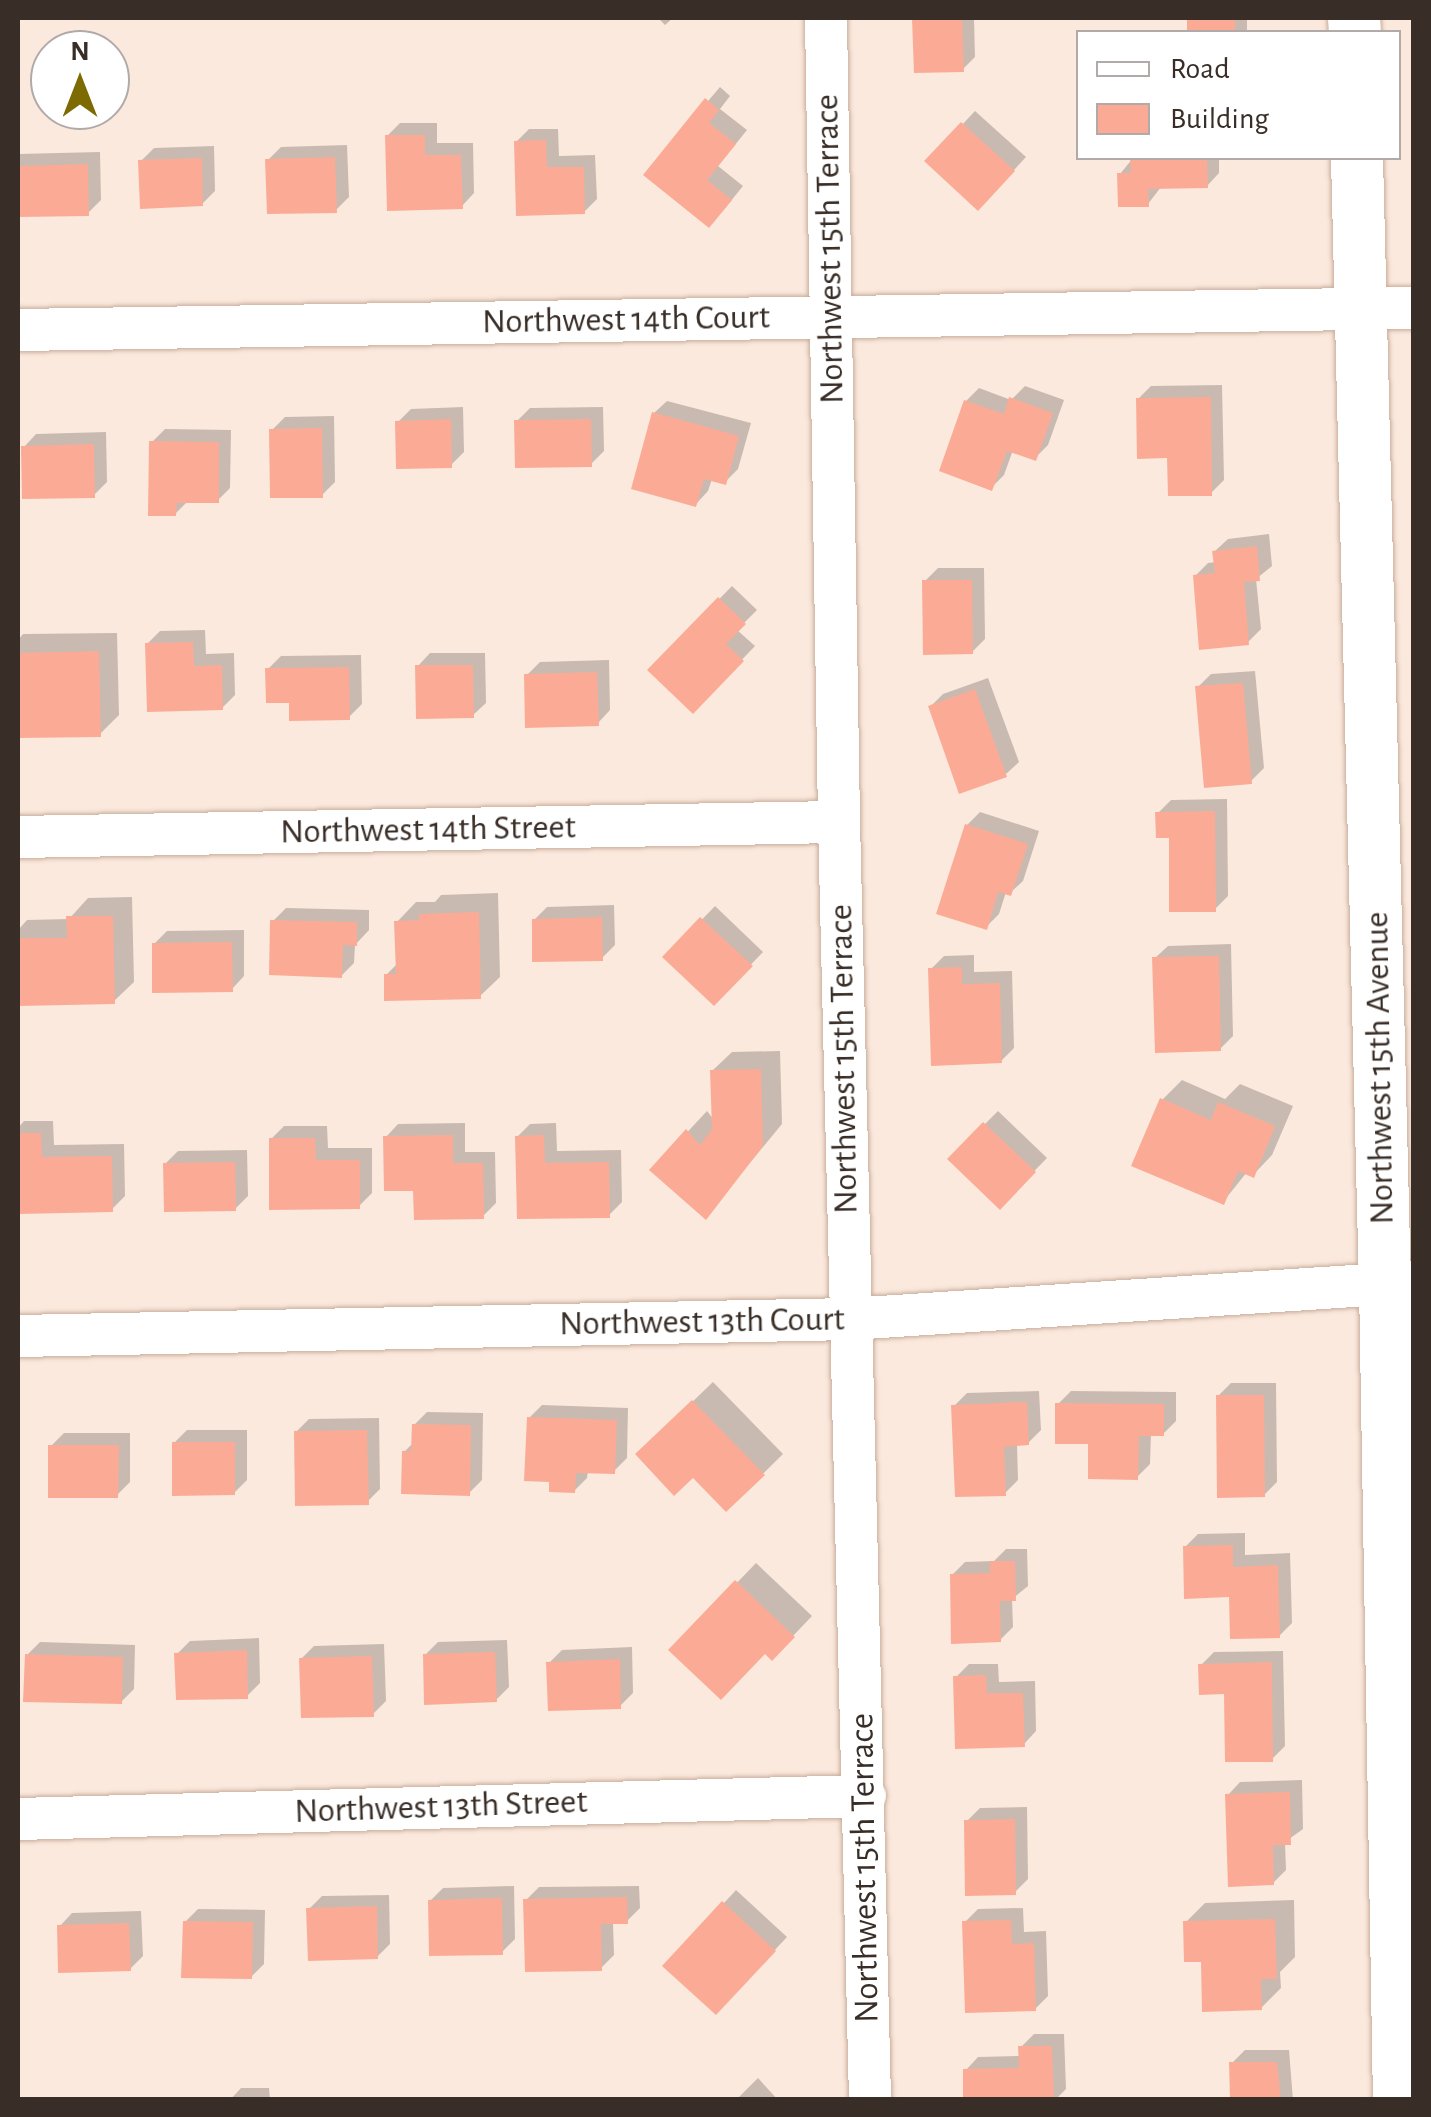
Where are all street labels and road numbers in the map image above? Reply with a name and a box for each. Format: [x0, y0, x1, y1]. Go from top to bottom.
street label: Northwest 15th Terrace [806, 94, 854, 404]
street label: Northwest 14th Court [482, 296, 770, 344]
street label: Northwest 14th Street [280, 806, 576, 854]
street label: Northwest 15th Terrace [820, 904, 868, 1214]
street label: Northwest 15th Avenue [1356, 911, 1404, 1225]
street label: Northwest 13th Court [559, 1299, 845, 1345]
street label: Northwest 15th Terrace [841, 1713, 889, 2023]
street label: Northwest 13th Street [294, 1781, 588, 1833]

